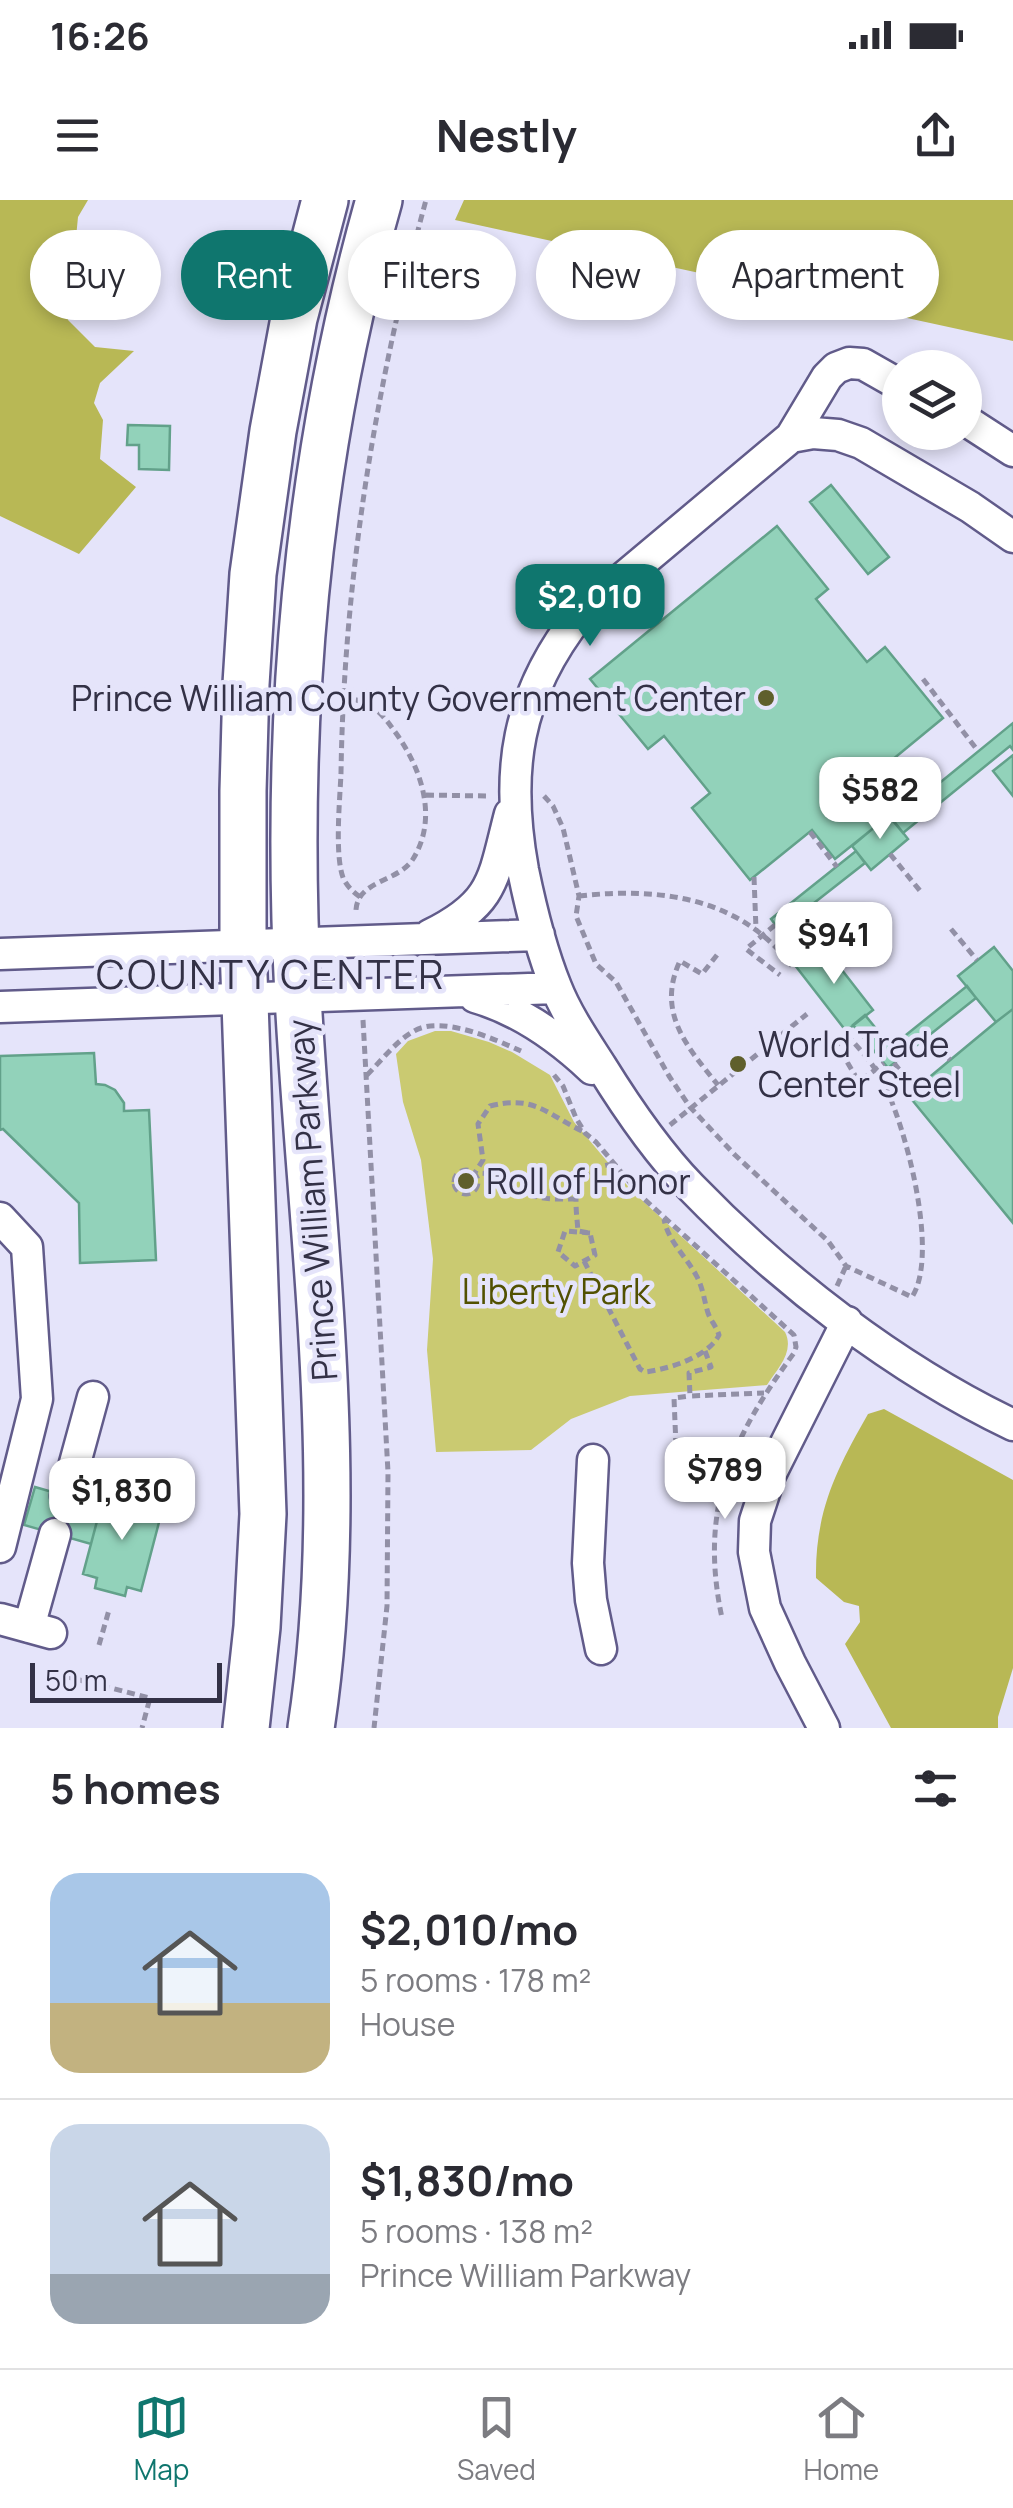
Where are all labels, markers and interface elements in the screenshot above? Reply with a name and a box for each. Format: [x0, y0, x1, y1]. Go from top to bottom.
text: 16:26 [50, 9, 150, 61]
text: Nestly [436, 104, 577, 166]
icon: menu [50, 108, 105, 163]
icon: share [908, 108, 963, 163]
chip: Buy [30, 230, 161, 320]
chip: Rent [181, 230, 328, 320]
chip: Filters [348, 230, 516, 320]
chip: New [536, 230, 676, 320]
chip: Apartment [696, 230, 939, 320]
map controls [882, 350, 982, 450]
button: layers [882, 350, 982, 450]
pin: $2,010 [509, 564, 671, 649]
text: $2,010 [538, 574, 643, 618]
place label: Prince William County Government Center [71, 674, 746, 722]
marker: Prince William County Government Center [755, 687, 777, 709]
pin: $582 [821, 757, 939, 842]
text: $582 [841, 767, 919, 811]
pin: $941 [775, 902, 893, 987]
text: $941 [797, 912, 871, 956]
district label: COUNTY CENTER [96, 946, 446, 1001]
street label: Prince William Parkway [275, 1018, 349, 1382]
place label: World Trade Center Steel [758, 1020, 961, 1108]
marker: World Trade Center Steel [727, 1053, 749, 1075]
place label: Roll of Honor [486, 1157, 691, 1205]
marker: Roll of Honor [455, 1170, 477, 1192]
park label: Liberty Park [462, 1267, 652, 1315]
pin: $789 [666, 1437, 784, 1522]
text: $789 [687, 1447, 763, 1491]
pin: $1,830 [41, 1458, 203, 1543]
text: $1,830 [71, 1468, 173, 1512]
scale bar [30, 1658, 222, 1702]
text: 50 m [45, 1661, 108, 1699]
text: 5 homes [50, 1759, 221, 1817]
icon: filters [908, 1761, 963, 1816]
text: $2,010/mo [360, 1900, 578, 1958]
icon: home [130, 1913, 250, 2033]
text: 5 rooms · 178 m² [360, 1958, 591, 2002]
text: House [360, 2002, 455, 2046]
text: $1,830/mo [360, 2151, 574, 2209]
icon: home [130, 2164, 250, 2284]
text: 5 rooms · 138 m² [360, 2209, 593, 2253]
text: Prince William Parkway [360, 2253, 691, 2297]
tab: Map [134, 2390, 189, 2488]
tab: Saved [457, 2390, 536, 2488]
tab: Home [803, 2390, 879, 2488]

